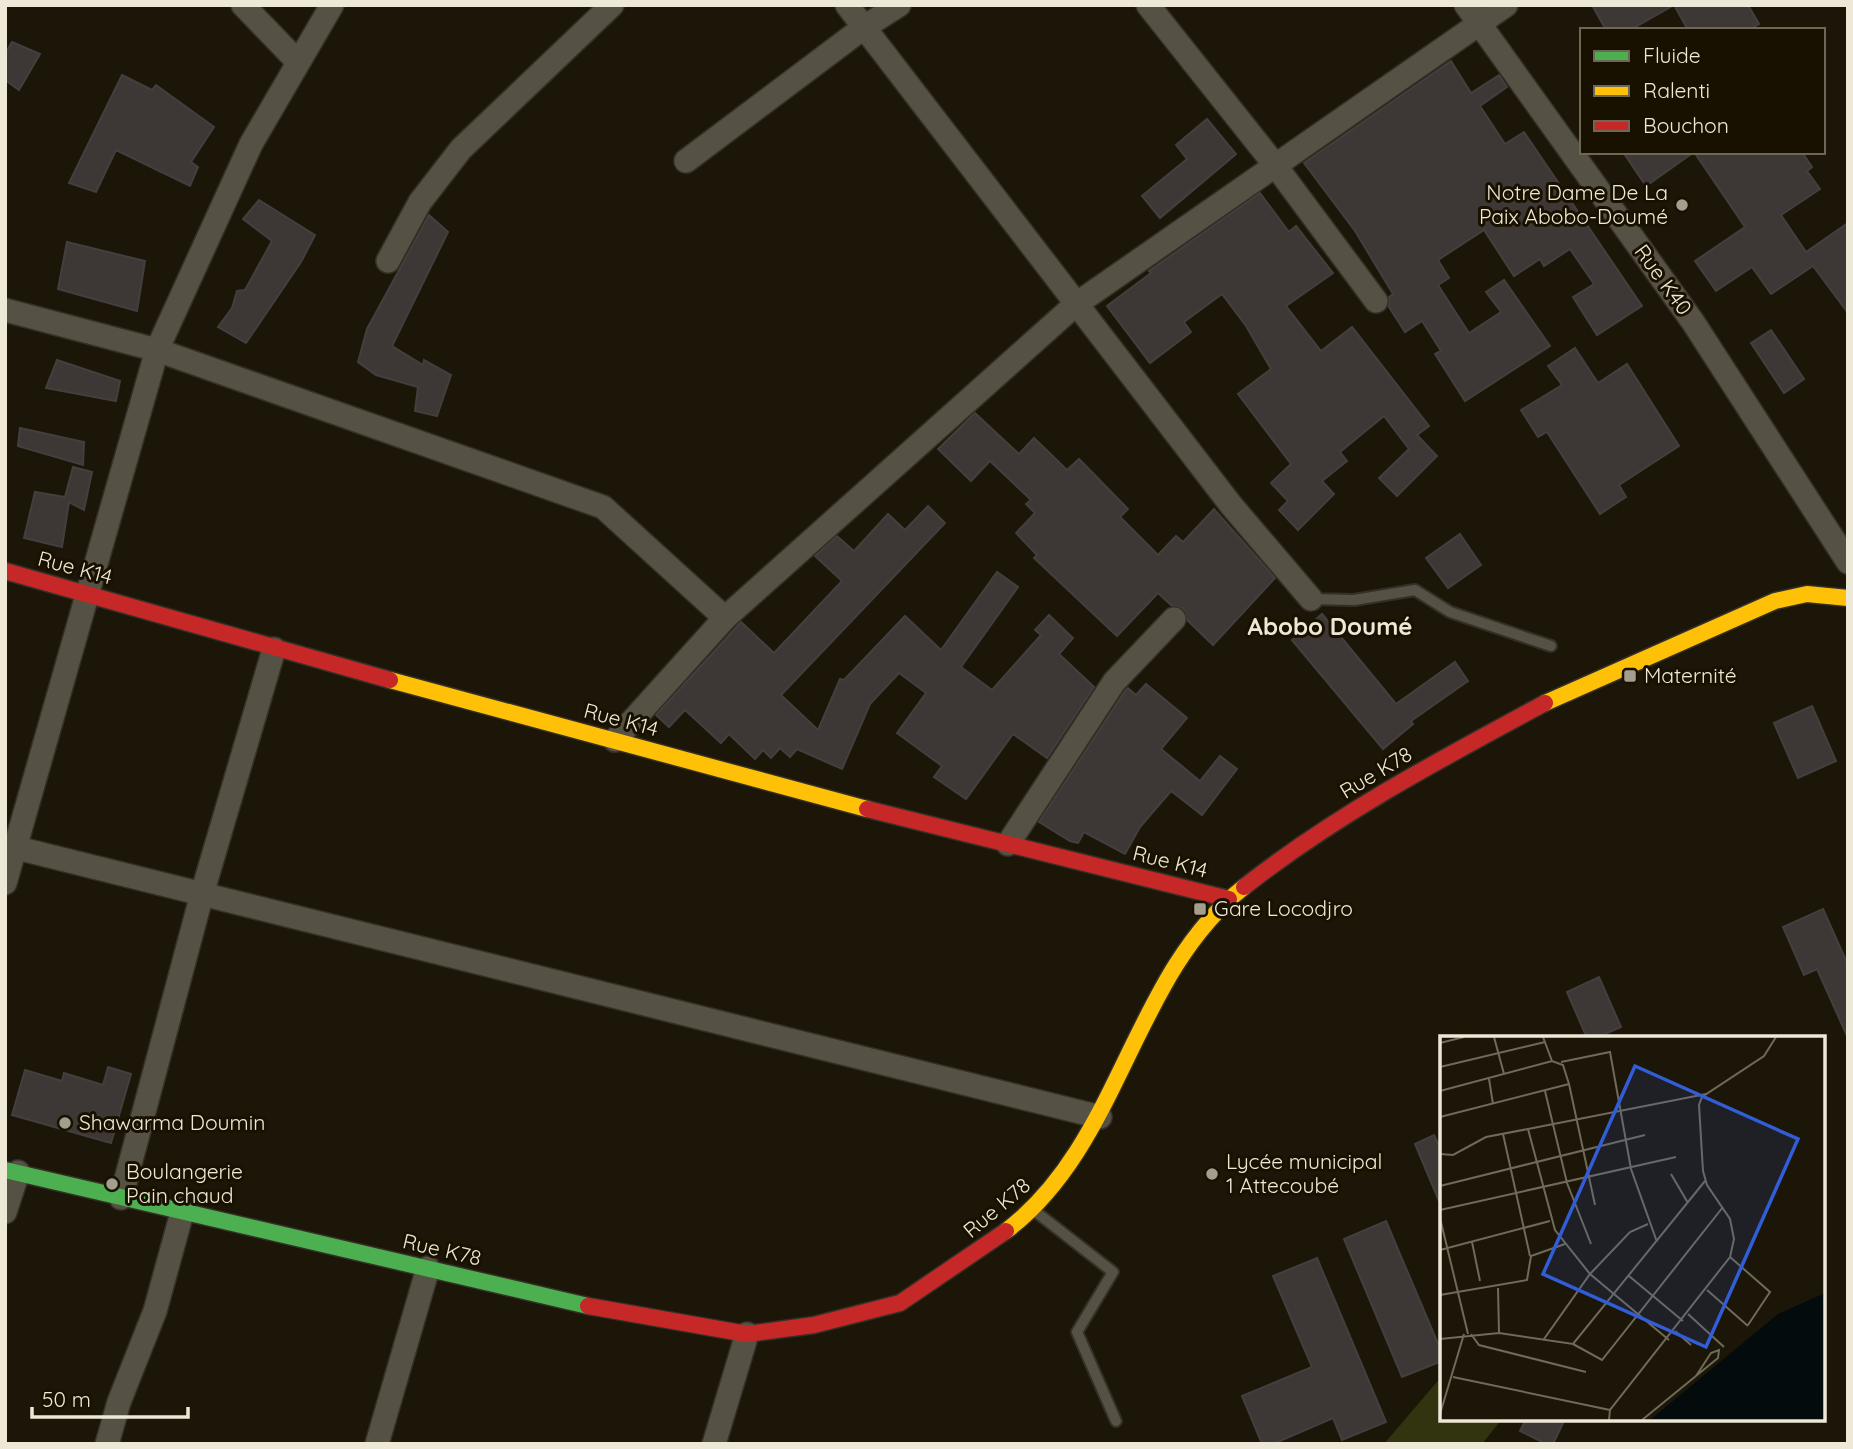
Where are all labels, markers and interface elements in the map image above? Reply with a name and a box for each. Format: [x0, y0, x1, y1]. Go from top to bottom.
legend [1580, 28, 1825, 154]
text: Fluide [1643, 42, 1701, 68]
text: Ralenti [1643, 77, 1710, 103]
text: Bouchon [1643, 112, 1729, 138]
place label: Notre Dame De La Paix Abobo-Doumé [1479, 179, 1668, 229]
marker: Notre Dame De La Paix Abobo-Doumé [1674, 197, 1690, 213]
street label: Rue K40 [1629, 239, 1698, 320]
street label: Rue K14 [35, 545, 115, 589]
district label: Abobo Doumé [1248, 611, 1412, 641]
place label: Maternité [1644, 662, 1737, 688]
marker: Maternité [1622, 668, 1638, 684]
street label: Rue K14 [581, 697, 661, 741]
street label: Rue K78 [1335, 740, 1416, 804]
street label: Rue K14 [1130, 839, 1210, 883]
place label: Gare Locodjro [1214, 895, 1353, 921]
marker: Gare Locodjro [1192, 901, 1208, 917]
inset map [1440, 1036, 1825, 1421]
place label: Shawarma Doumin [79, 1109, 265, 1135]
marker: Shawarma Doumin [57, 1115, 73, 1131]
place label: Lycée municipal 1 Attecoubé [1226, 1148, 1382, 1198]
place label: Boulangerie Pain chaud [126, 1158, 243, 1208]
marker: Lycée municipal 1 Attecoubé [1204, 1166, 1220, 1182]
street label: Rue K78 [957, 1172, 1035, 1243]
marker: Boulangerie Pain chaud [104, 1176, 120, 1192]
street label: Rue K78 [400, 1227, 484, 1271]
scale bar [32, 1376, 187, 1420]
text: 50 m [42, 1386, 91, 1412]

